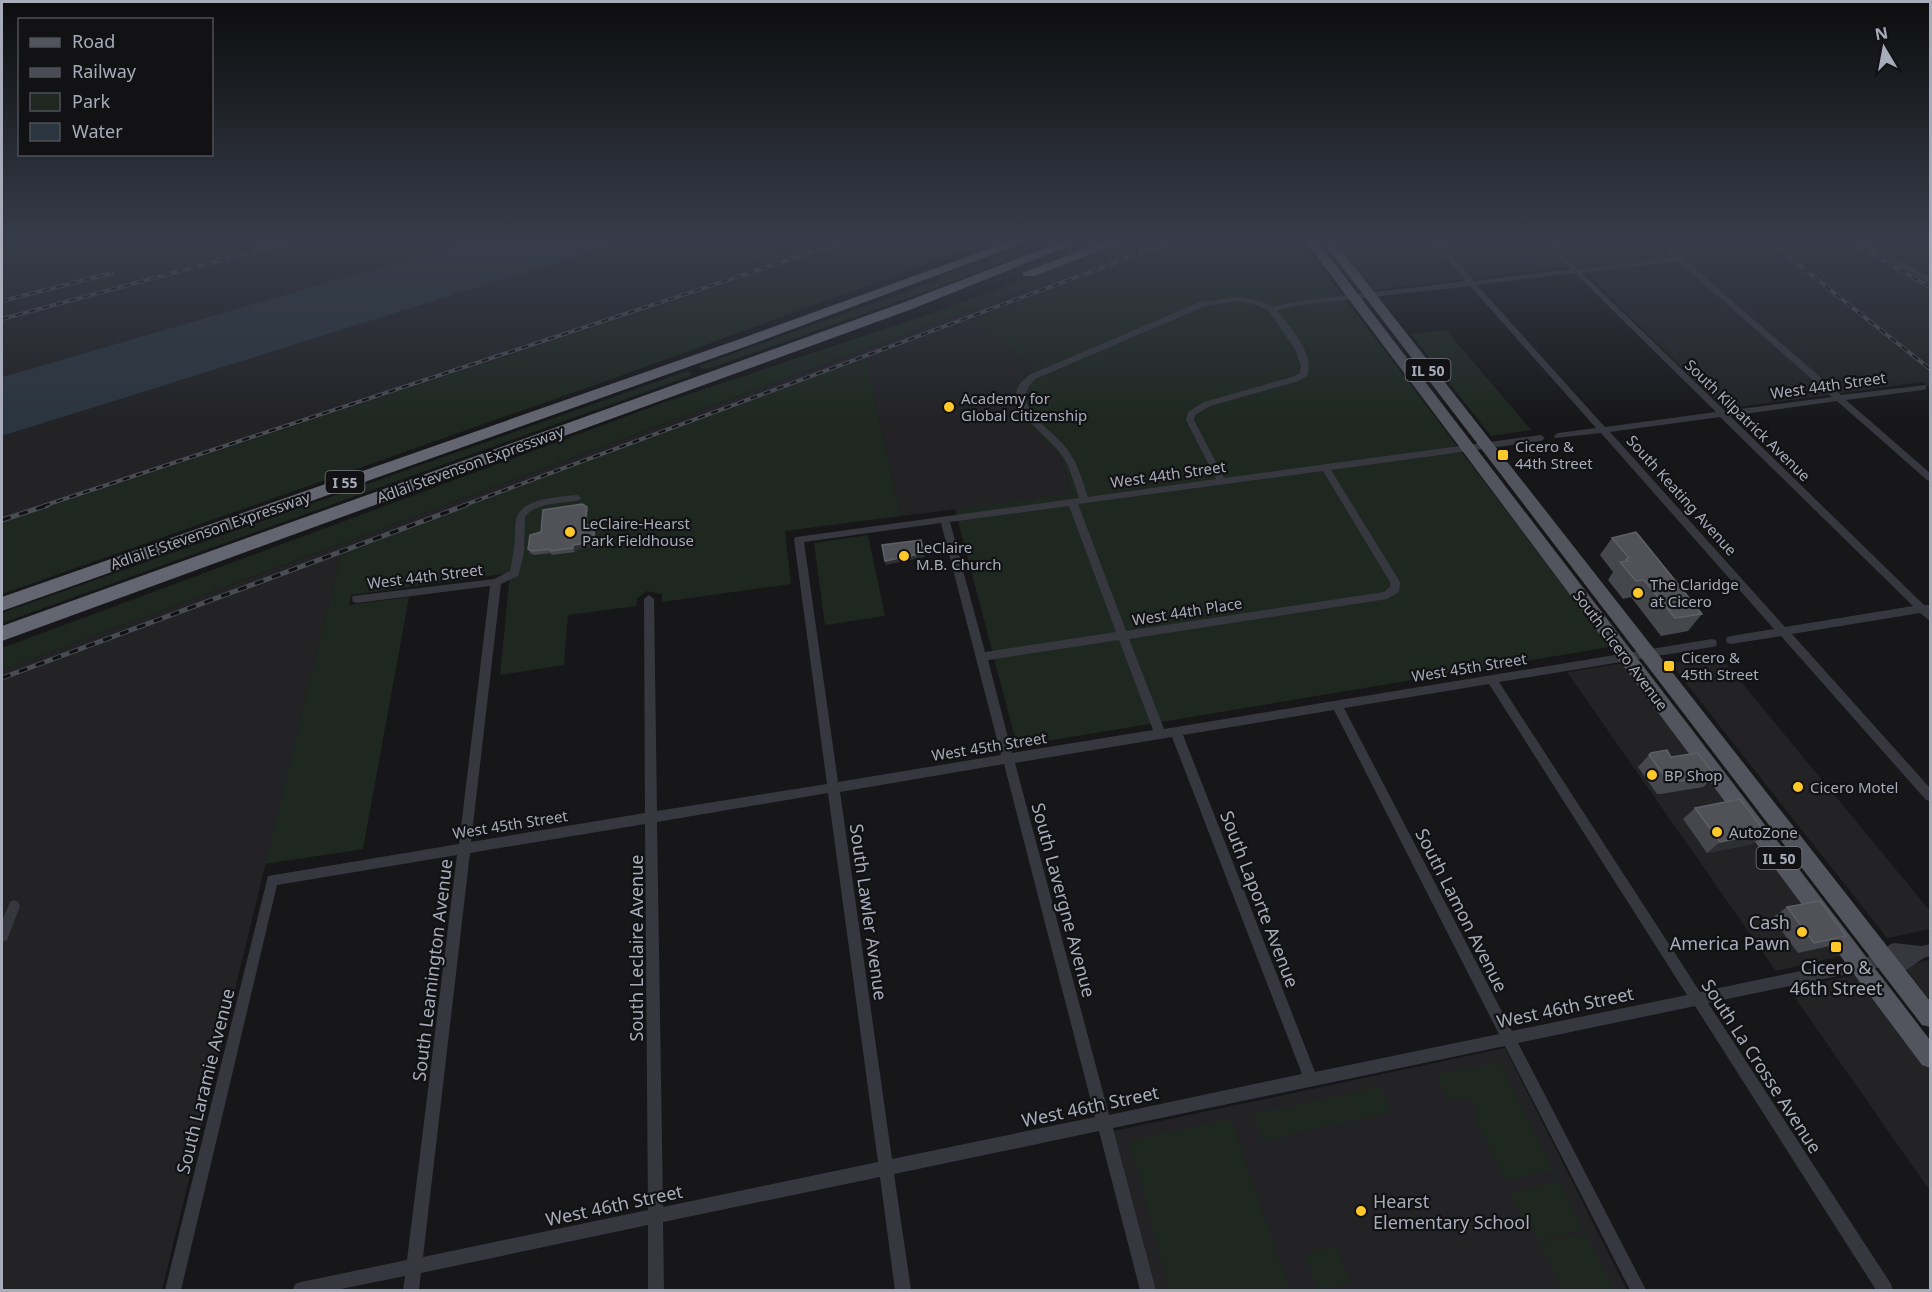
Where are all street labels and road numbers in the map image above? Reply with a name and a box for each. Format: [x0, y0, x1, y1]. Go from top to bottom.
street label: South Kilpatrick Avenue [1681, 355, 1815, 485]
road number: IL 50 [1406, 359, 1450, 381]
street label: West 44th Street [1769, 367, 1888, 403]
street label: Adlai Stevenson Expressway [374, 421, 567, 507]
street label: South Keating Avenue [1622, 430, 1742, 560]
street label: West 44th Street [1109, 456, 1228, 492]
road number: I 55 [326, 471, 364, 493]
street label: Adlai E Stevenson Expressway [108, 486, 313, 574]
street label: West 44th Street [366, 559, 484, 593]
street label: South Cicero Avenue [1569, 586, 1673, 714]
street label: West 44th Place [1130, 592, 1244, 630]
street label: West 45th Street [1410, 648, 1529, 686]
street label: West 45th Street [930, 727, 1049, 765]
street label: South Lavergne Avenue [1026, 800, 1102, 1000]
street label: West 45th Street [451, 805, 570, 843]
street label: South Laporte Avenue [1215, 807, 1305, 991]
street label: South Lawler Avenue [845, 822, 893, 1002]
street label: South Lamon Avenue [1410, 824, 1514, 996]
road number: IL 50 [1756, 847, 1802, 869]
street label: South Leclaire Avenue [624, 855, 648, 1041]
street label: South Leamington Avenue [406, 857, 458, 1083]
street label: South La Crosse Avenue [1697, 974, 1827, 1158]
street label: West 46th Street [1494, 981, 1636, 1033]
street label: South Laramie Avenue [170, 986, 240, 1176]
street label: West 46th Street [1019, 1080, 1161, 1132]
street label: West 46th Street [543, 1179, 685, 1231]

